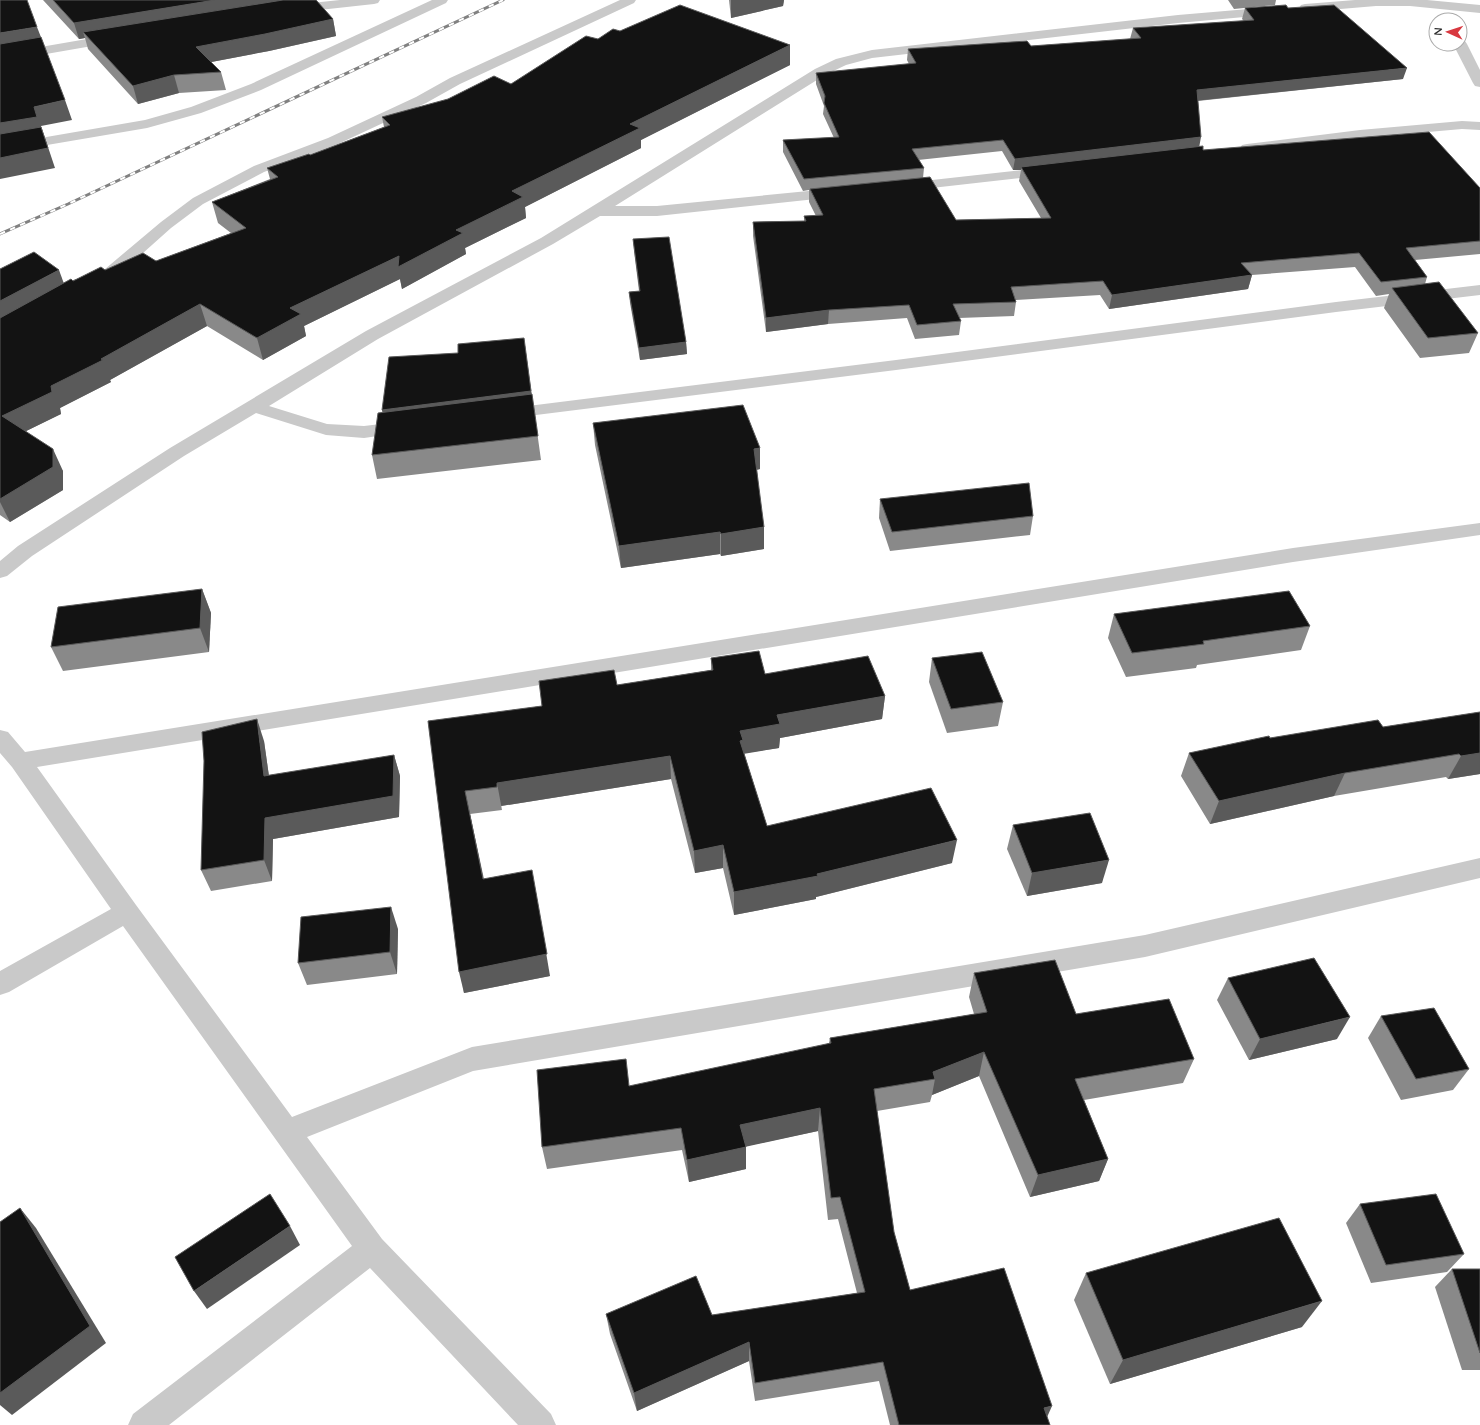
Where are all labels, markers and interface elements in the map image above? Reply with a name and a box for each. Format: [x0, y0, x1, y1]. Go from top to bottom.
north arrow [1428, 12, 1468, 52]
text: N [1431, 27, 1445, 36]

